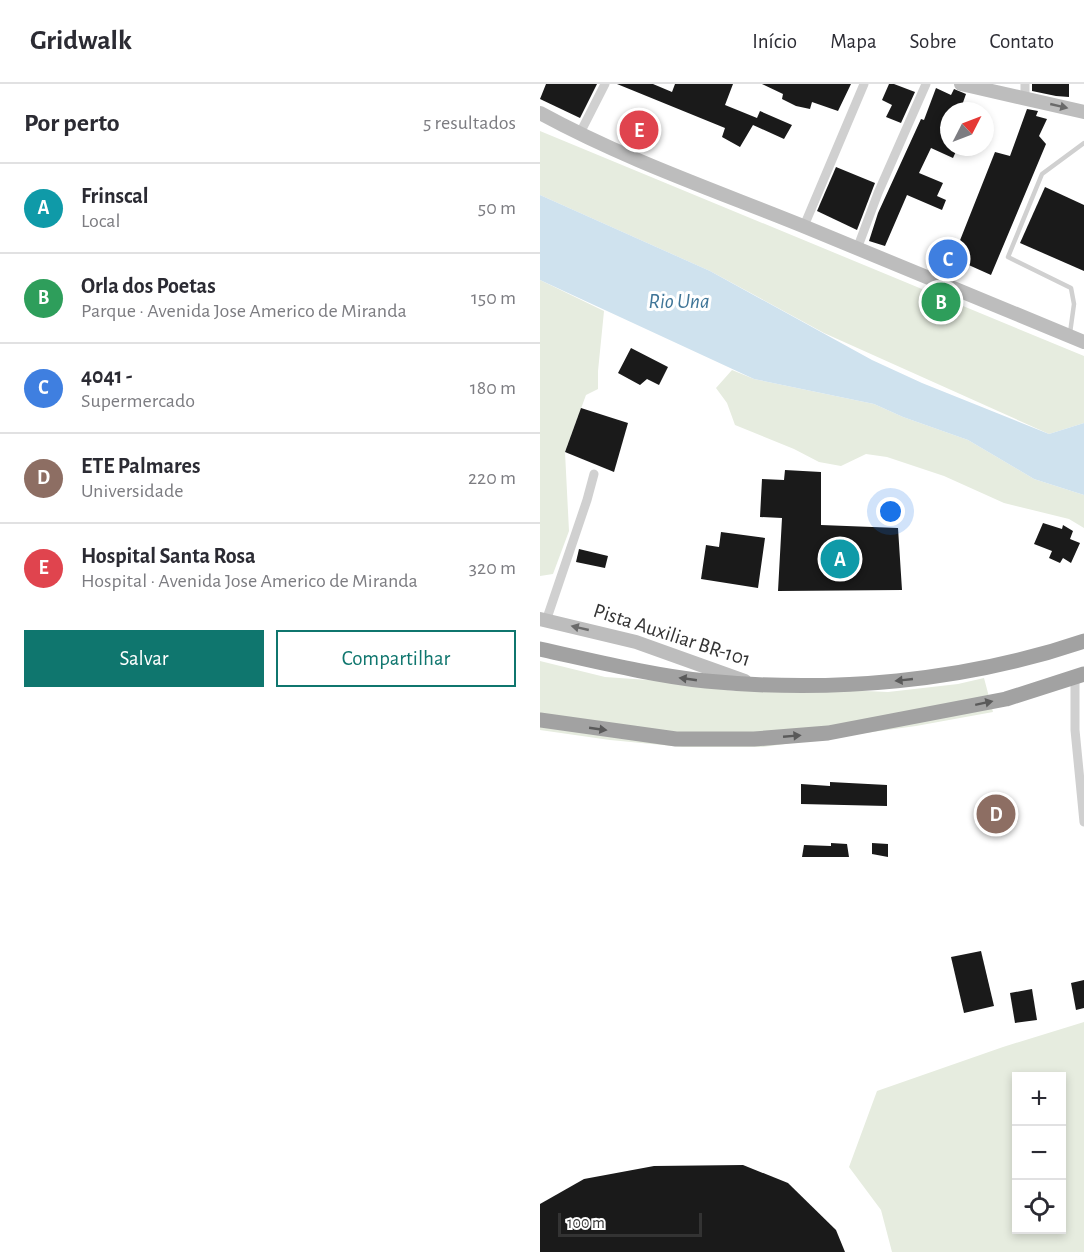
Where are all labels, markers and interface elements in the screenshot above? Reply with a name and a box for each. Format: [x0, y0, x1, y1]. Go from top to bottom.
text: Gridwalk [30, 27, 132, 55]
text: Início [752, 31, 797, 52]
text: Mapa [830, 31, 877, 52]
text: Sobre [910, 31, 956, 52]
text: Contato [989, 31, 1054, 52]
north arrow [940, 102, 994, 156]
one-way arrow [1050, 102, 1068, 112]
pin: E [620, 108, 658, 152]
text: Por perto [24, 110, 120, 136]
text: 5 resultados [423, 113, 516, 133]
text: Frinscal [81, 185, 149, 207]
text: A [38, 198, 50, 218]
text: 50 m [478, 198, 516, 218]
text: Local [81, 211, 121, 231]
pin: C [928, 236, 968, 282]
text: Orla dos Poetas [81, 275, 216, 297]
pin: B [922, 280, 960, 324]
text: B [38, 288, 49, 308]
text: 150 m [471, 288, 516, 308]
water label: Rio Una [648, 290, 710, 312]
text: Parque · Avenida Jose Americo de Miranda [81, 301, 407, 321]
text: 4041 - [81, 365, 133, 387]
text: C [38, 378, 49, 398]
text: 180 m [470, 378, 516, 398]
text: Supermercado [81, 391, 195, 411]
text: ETE Palmares [81, 455, 200, 477]
text: D [37, 468, 50, 488]
text: 220 m [468, 468, 516, 488]
text: Universidade [81, 481, 184, 501]
your location [876, 497, 905, 526]
pin: A [820, 536, 860, 582]
text: Hospital Santa Rosa [81, 545, 256, 567]
text: E [38, 558, 49, 578]
text: 320 m [469, 558, 516, 578]
text: Hospital · Avenida Jose Americo de Miranda [81, 571, 418, 591]
street label: Pista Auxiliar BR-101 [591, 600, 753, 670]
one-way arrow [571, 622, 590, 632]
button: Salvar [24, 630, 264, 687]
button: Compartilhar [276, 630, 516, 687]
one-way arrow [679, 674, 698, 683]
one-way arrow [894, 675, 913, 685]
one-way arrow [975, 698, 994, 707]
one-way arrow [588, 725, 607, 734]
one-way arrow [783, 731, 802, 740]
pin: D [976, 792, 1016, 836]
map controls [1012, 1072, 1066, 1234]
button: + [1012, 1072, 1066, 1126]
button: − [1012, 1126, 1066, 1180]
button: locate [1012, 1180, 1066, 1234]
scale bar [558, 1210, 702, 1238]
text: 100 m [567, 1215, 605, 1231]

